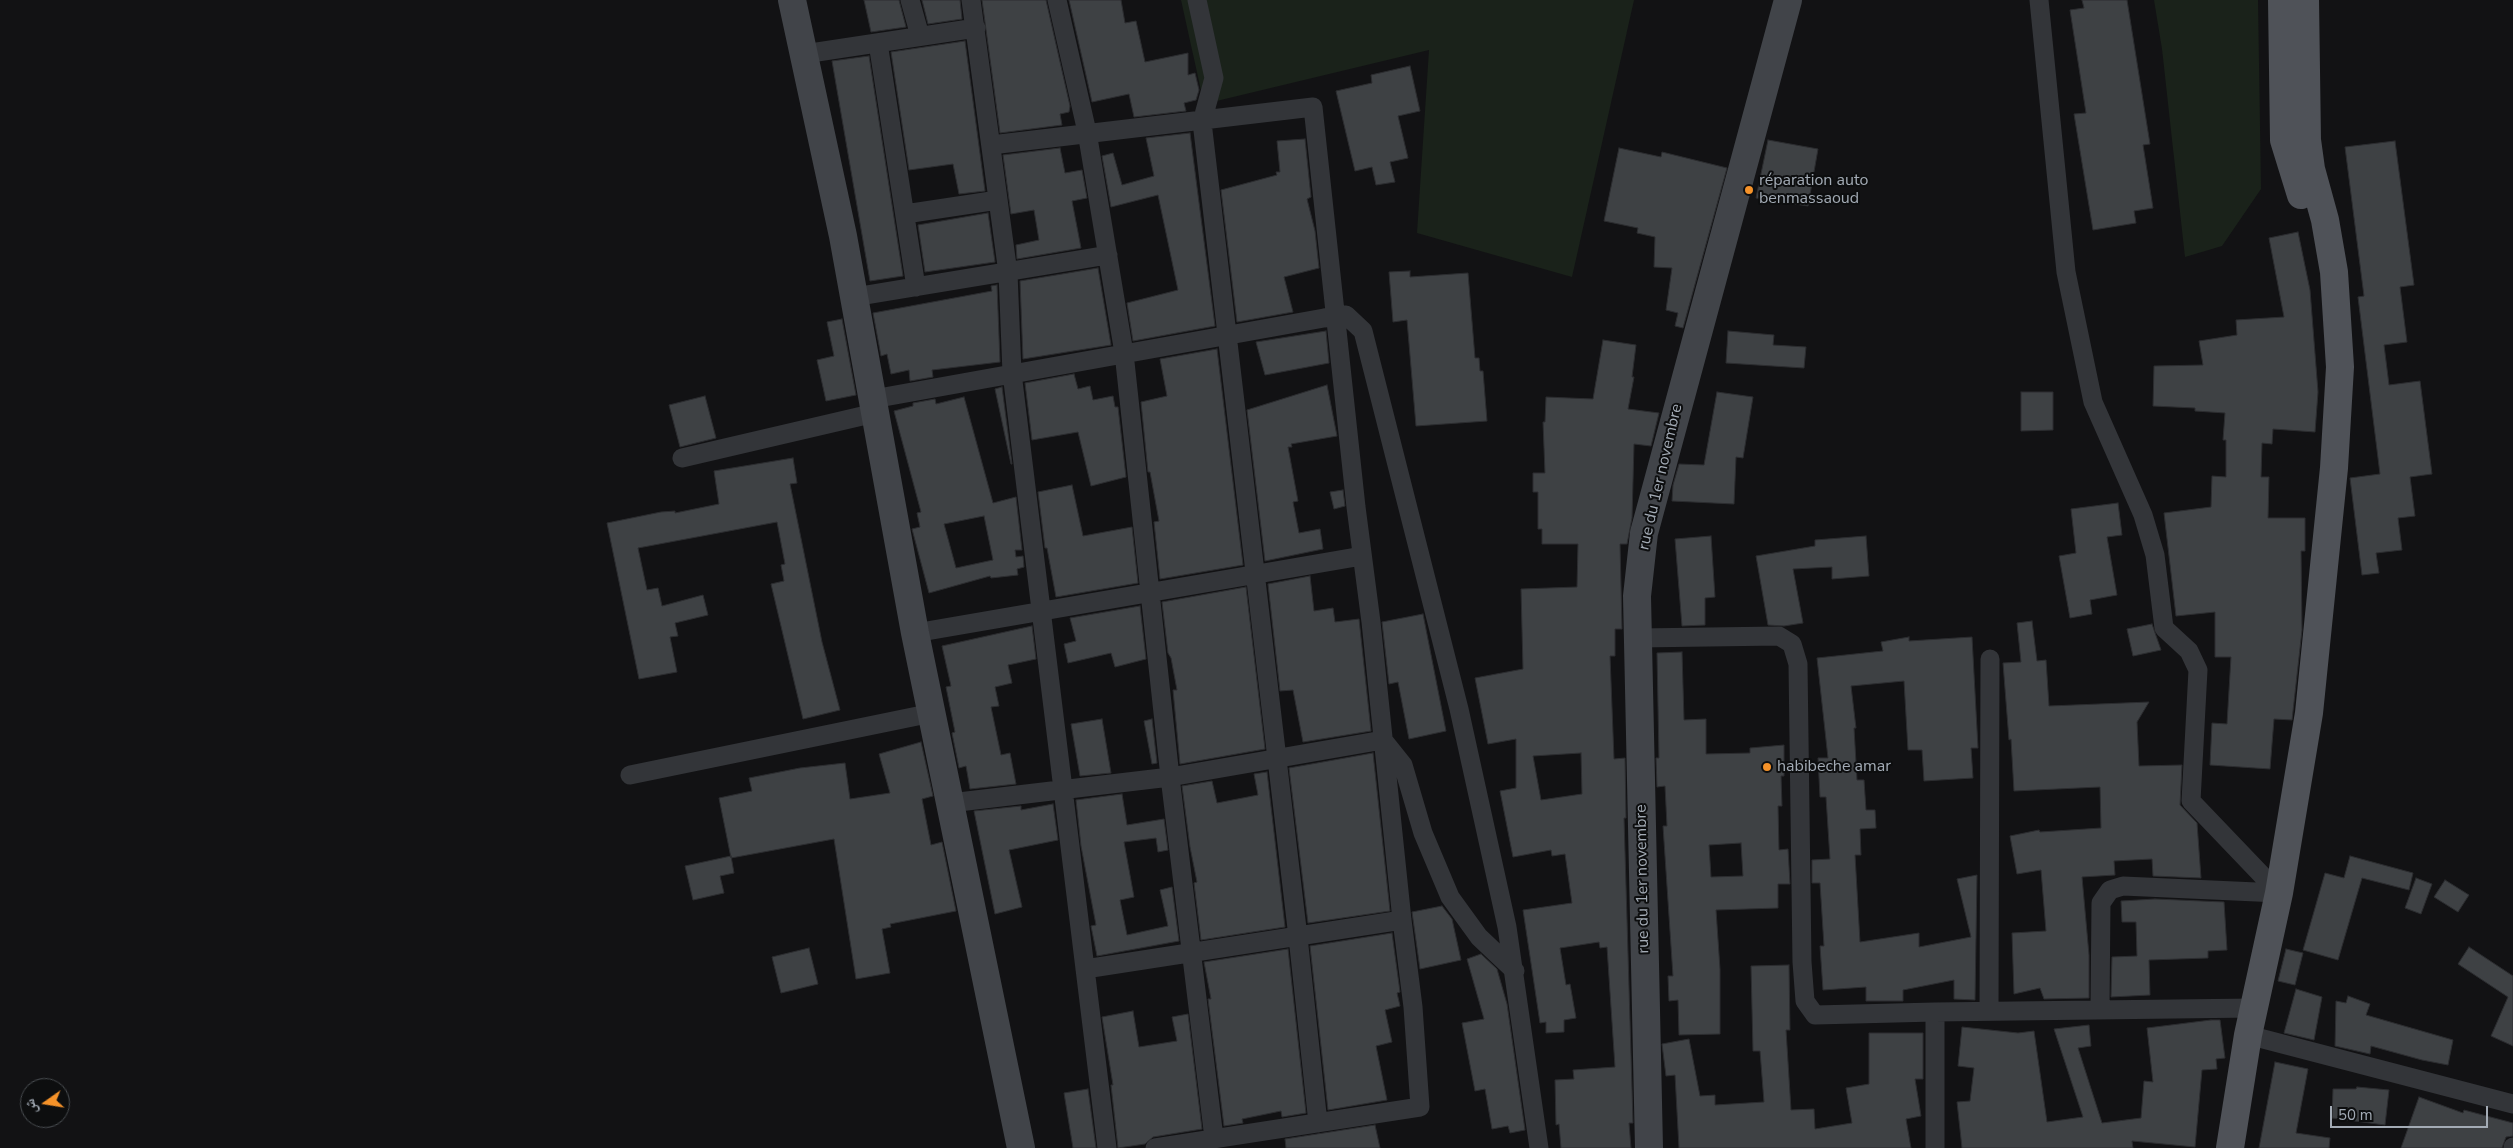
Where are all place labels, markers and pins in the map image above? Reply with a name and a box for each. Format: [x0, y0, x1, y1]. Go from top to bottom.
place label: réparation auto benmassaoud [1759, 171, 1868, 209]
marker: réparation auto benmassaoud [1743, 184, 1755, 196]
place label: habibeche amar [1777, 757, 1891, 777]
marker: habibeche amar [1761, 761, 1773, 773]

